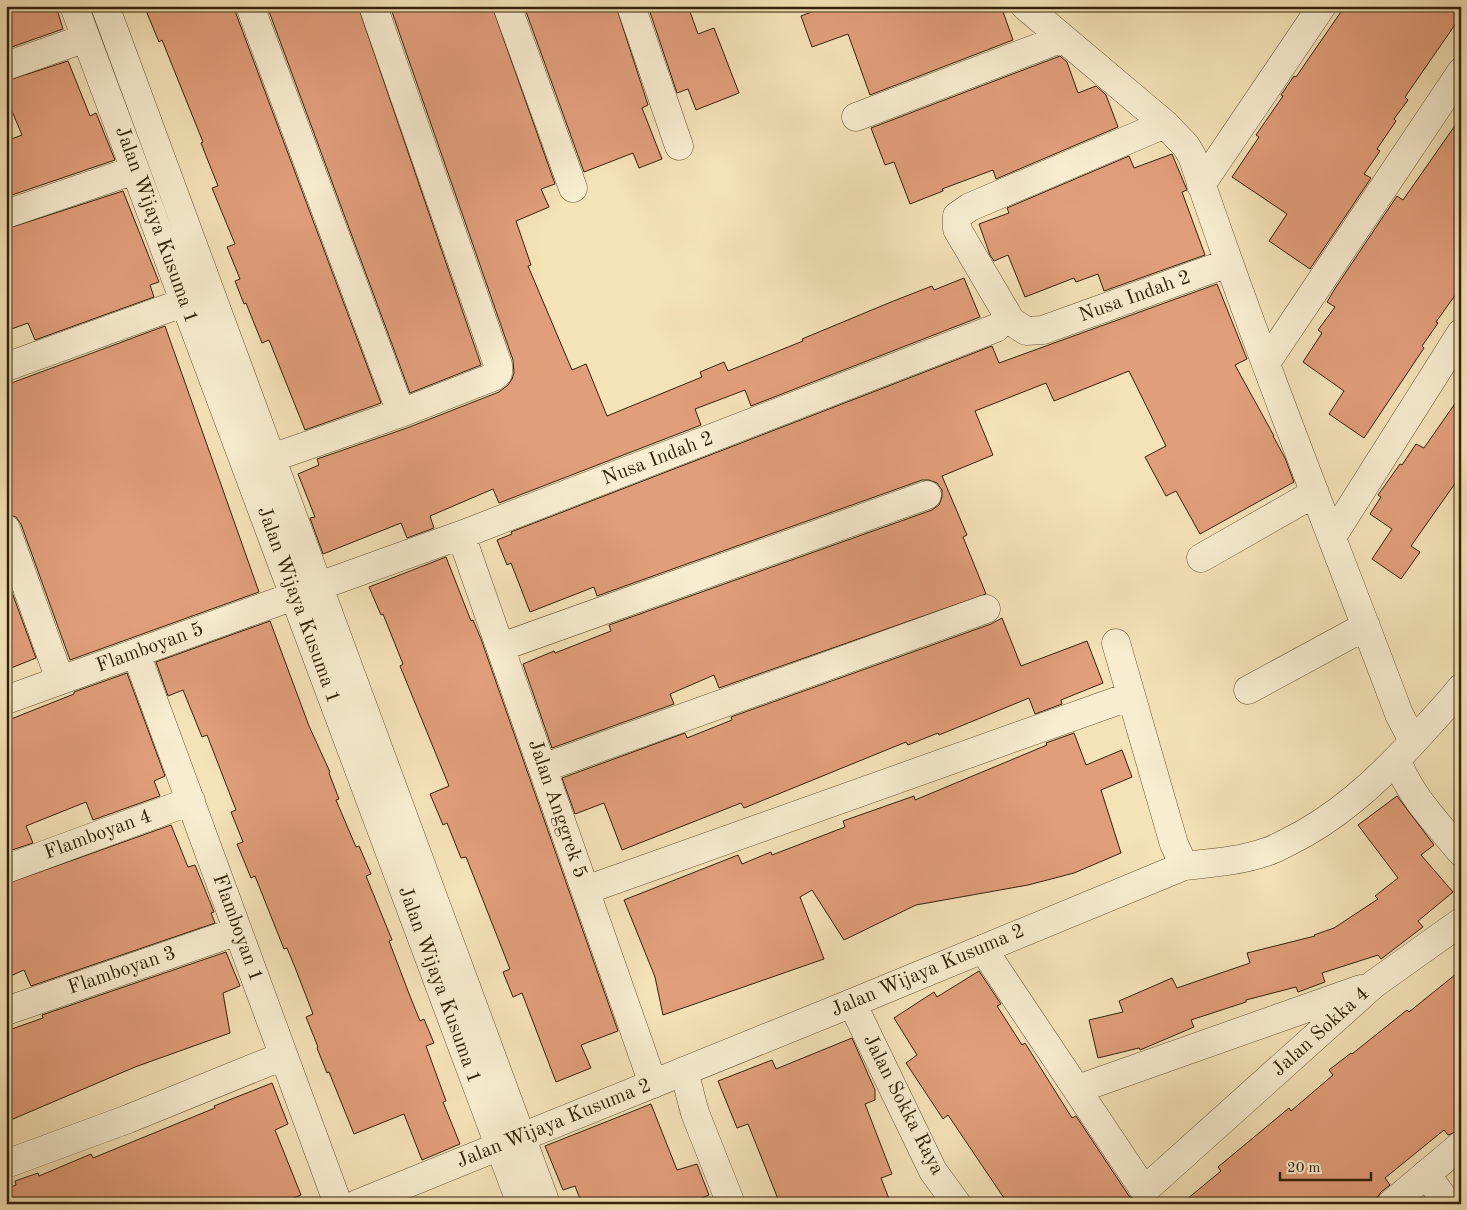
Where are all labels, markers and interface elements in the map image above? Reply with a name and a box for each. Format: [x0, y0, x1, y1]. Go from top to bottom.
street label: Jalan Wijaya Kusuma 1 [111, 124, 201, 326]
street label: Nusa Indah 2 [1076, 268, 1194, 326]
street label: Nusa Indah 2 [600, 429, 716, 489]
street label: Jalan Wijaya Kusuma 1 [253, 504, 343, 706]
street label: Flamboyan 5 [94, 619, 206, 677]
street label: Jalan Anggrek 5 [524, 737, 590, 881]
street label: Flamboyan 4 [42, 806, 154, 864]
street label: Flamboyan 1 [208, 872, 266, 984]
street label: Jalan Wijaya Kusuma 1 [394, 884, 484, 1086]
street label: Jalan Wijaya Kusuma 2 [828, 921, 1028, 1021]
street label: Flamboyan 3 [65, 943, 179, 999]
street label: Jalan Sokka 4 [1269, 984, 1373, 1080]
street label: Jalan Sokka Raya [859, 1032, 947, 1179]
street label: Jalan Wijaya Kusuma 2 [454, 1076, 654, 1172]
scale bar [1280, 1150, 1371, 1182]
text: 20 m [1287, 1161, 1321, 1176]

